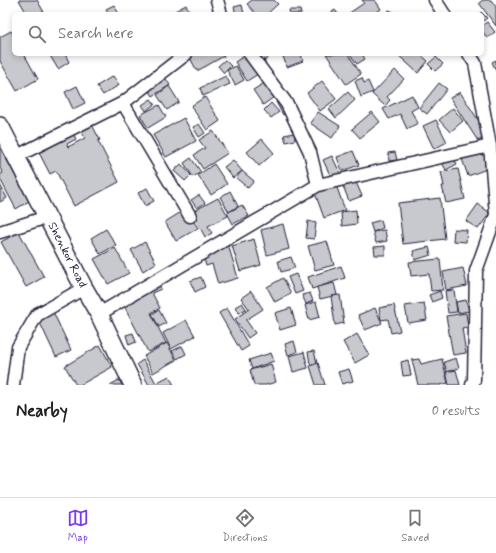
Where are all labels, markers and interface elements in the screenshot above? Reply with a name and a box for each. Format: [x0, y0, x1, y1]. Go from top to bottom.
search box [12, 12, 484, 56]
icon: search [26, 23, 48, 45]
text: Search here [58, 24, 134, 44]
street label: Shenkor Road [44, 219, 90, 291]
text: Nearby [16, 400, 68, 422]
text: 0 results [432, 403, 480, 420]
tab: Map [67, 507, 89, 545]
tab: Directions [222, 507, 268, 545]
tab: Saved [401, 507, 429, 545]

